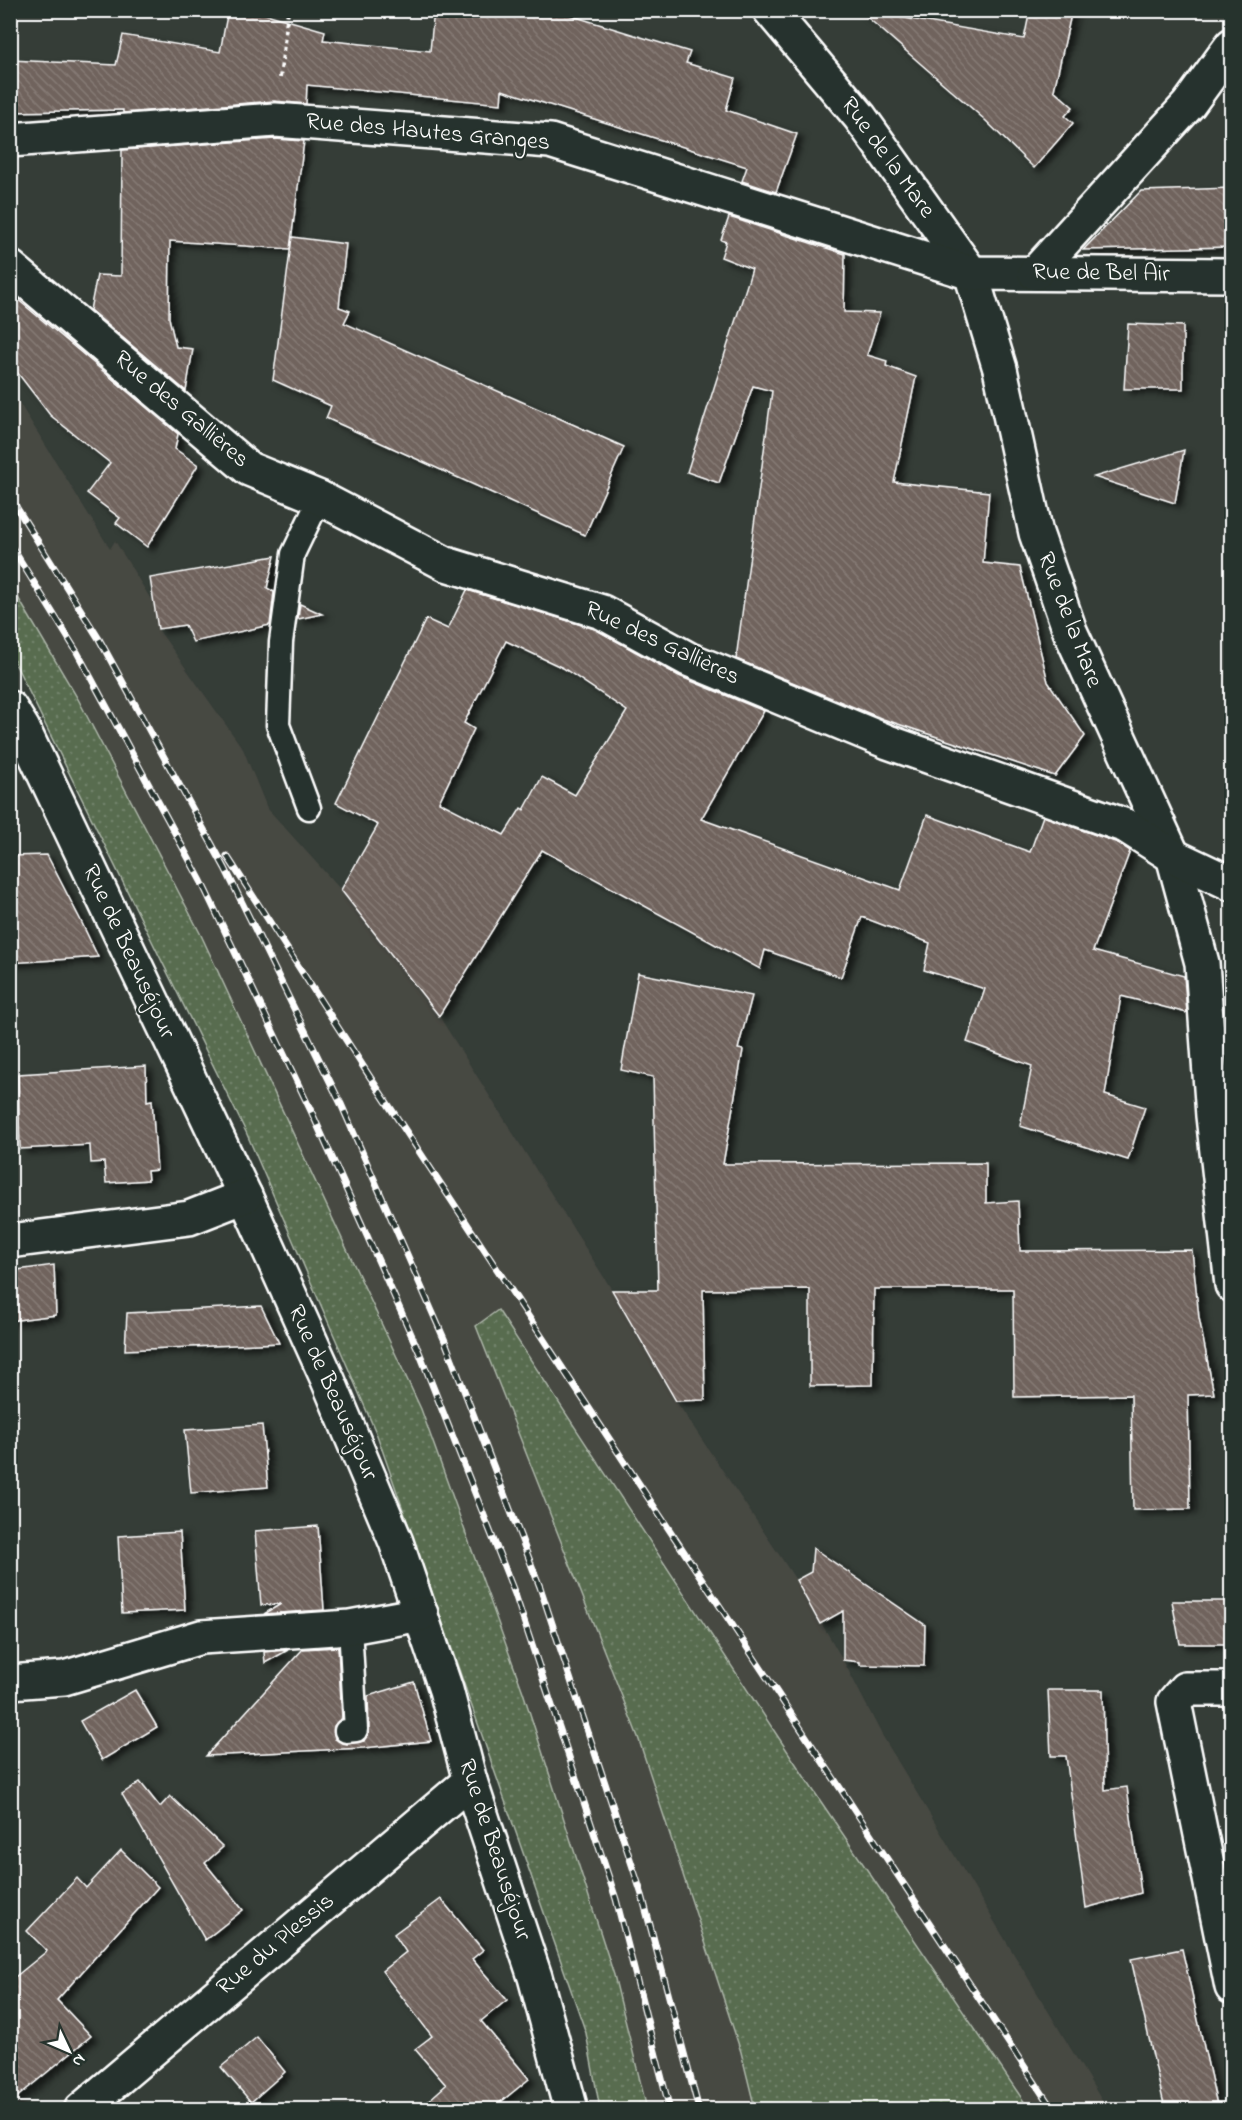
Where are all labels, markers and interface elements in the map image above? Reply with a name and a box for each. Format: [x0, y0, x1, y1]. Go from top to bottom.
street label: Rue de la Mare [831, 90, 943, 226]
street label: Rue des Hautes Granges [305, 105, 551, 161]
street label: Rue de Bel Air [1032, 255, 1171, 293]
street label: Rue des Gallières [106, 343, 256, 477]
street label: Rue de la Mare [1027, 547, 1111, 693]
street label: Rue des Gallières [579, 593, 745, 695]
street label: Rue de Beauséjour [72, 859, 184, 1045]
street label: Rue de Beauséjour [278, 1300, 387, 1487]
street label: Rue de Beauséjour [448, 1755, 540, 1946]
street label: Rue du Plessis [209, 1885, 343, 2005]
north arrow [39, 2021, 99, 2081]
text: N [66, 2048, 91, 2072]

